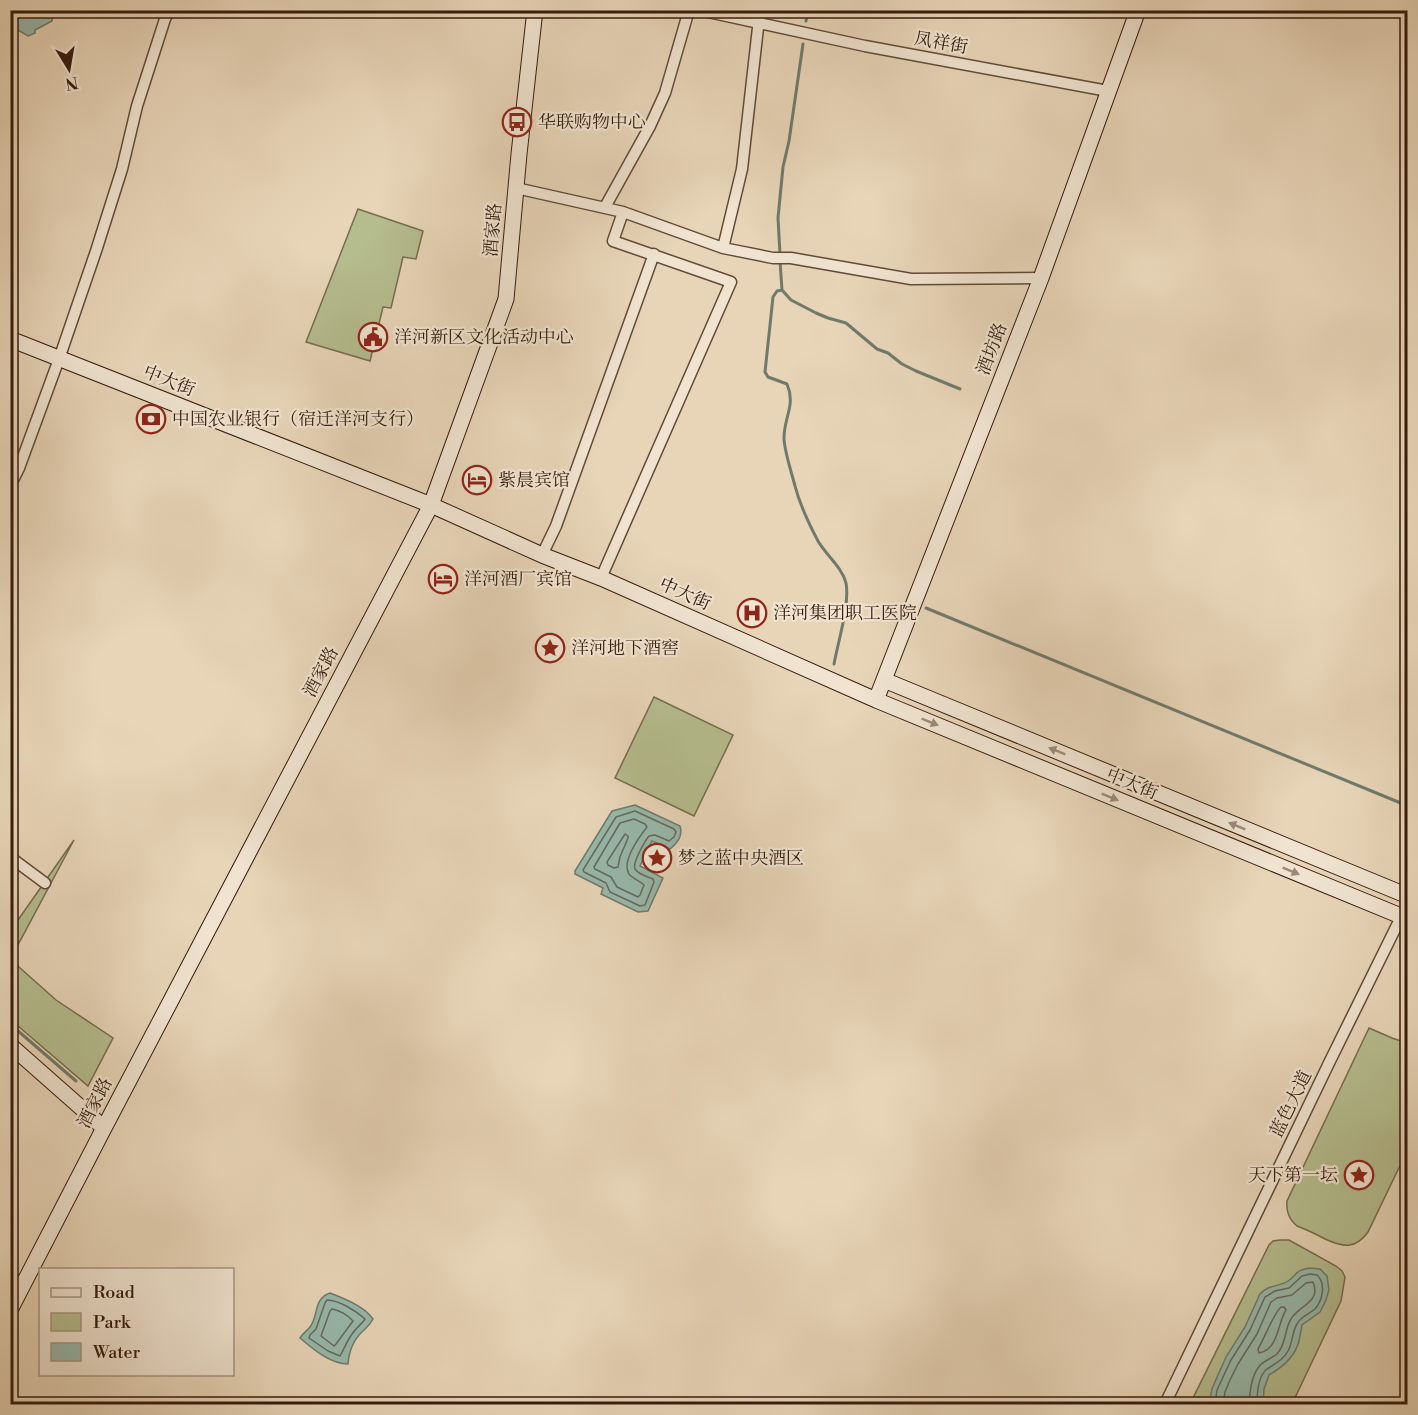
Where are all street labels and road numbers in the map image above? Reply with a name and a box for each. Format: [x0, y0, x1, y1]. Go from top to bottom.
street label: 凤祥街 [912, 27, 970, 59]
street label: 酒家路 [479, 202, 507, 258]
street label: 酒坊路 [972, 320, 1012, 378]
street label: 中大街 [140, 360, 198, 402]
street label: 中大街 [656, 573, 714, 615]
street label: 酒家路 [298, 643, 344, 701]
street label: 中大街 [1103, 763, 1161, 805]
street label: 蓝色大道 [1265, 1067, 1317, 1141]
street label: 酒家路 [72, 1074, 118, 1132]

